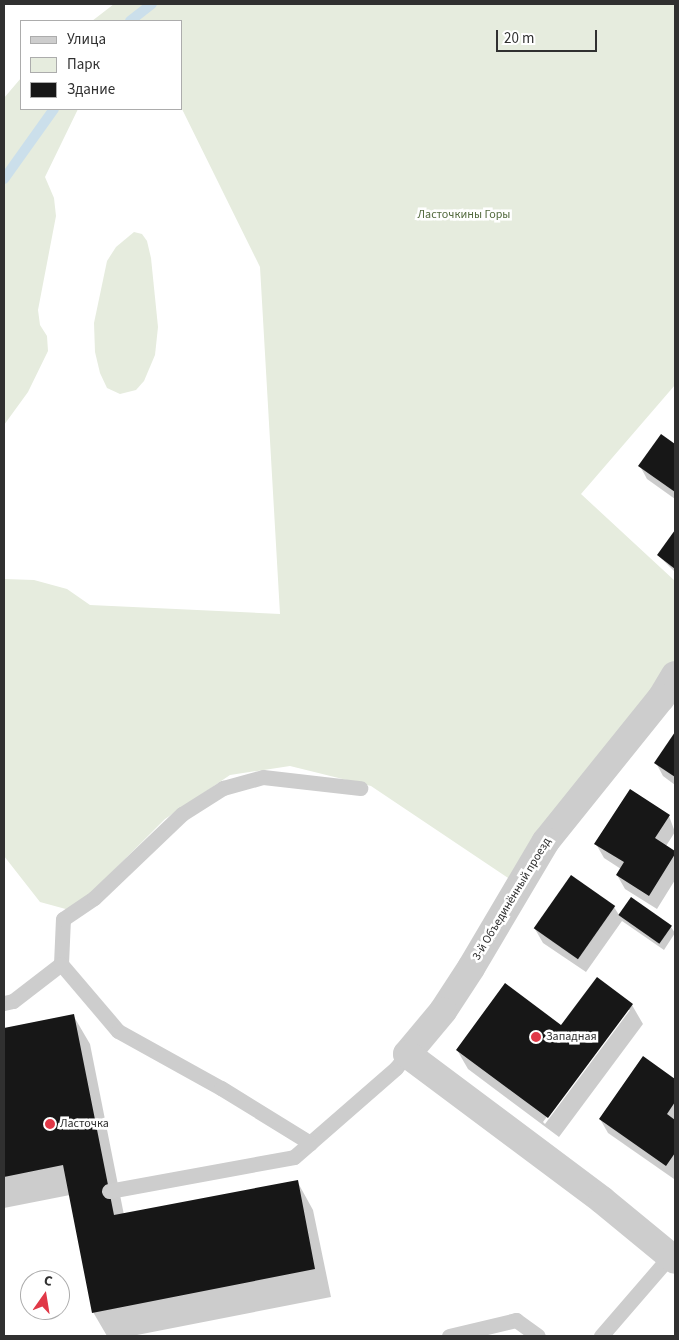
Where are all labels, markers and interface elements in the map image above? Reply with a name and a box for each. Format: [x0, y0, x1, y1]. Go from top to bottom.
legend [20, 20, 182, 110]
scale bar [499, 20, 600, 52]
text: 20 m [504, 28, 534, 49]
text: Улица [67, 29, 106, 50]
text: Парк [67, 54, 100, 75]
text: Здание [67, 79, 115, 100]
park label: Ласточкины Горы [418, 208, 510, 222]
street label: 3-й Объединённый проезд [470, 835, 554, 963]
place label: Западная [546, 1030, 597, 1044]
marker: Западная [530, 1031, 542, 1043]
place label: Ласточка [60, 1117, 109, 1131]
marker: Ласточка [44, 1118, 56, 1130]
north arrow [20, 1270, 70, 1320]
text: С [42, 1271, 54, 1292]

